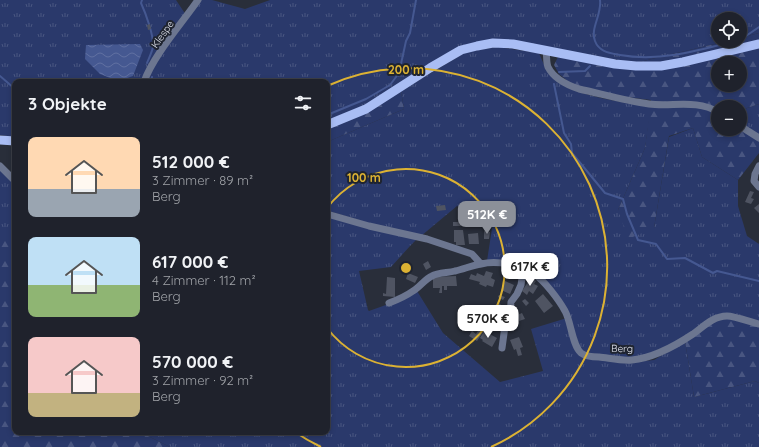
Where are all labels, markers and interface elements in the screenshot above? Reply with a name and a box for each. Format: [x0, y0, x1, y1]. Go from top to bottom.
map controls [711, 12, 747, 136]
button: locate [711, 12, 747, 48]
street label: Klespe [148, 18, 177, 51]
button: + [711, 56, 747, 92]
text: 200 m [388, 62, 424, 77]
icon: filters [292, 92, 314, 114]
text: 3 Objekte [28, 93, 107, 114]
button: − [711, 100, 747, 136]
text: 512 000 € [152, 151, 230, 172]
icon: home [60, 153, 108, 201]
text: 100 m [347, 170, 381, 185]
text: 3 Zimmer · 89 m² [152, 172, 253, 188]
text: Berg [152, 188, 181, 204]
pin: 512K € [454, 201, 520, 235]
text: 512K € [467, 206, 507, 222]
text: 617 000 € [152, 251, 229, 272]
icon: home [60, 253, 108, 301]
pin: 617K € [497, 253, 563, 287]
text: 617K € [510, 258, 550, 274]
centre of rings [399, 261, 413, 275]
text: 4 Zimmer · 112 m² [152, 272, 256, 288]
text: Berg [152, 288, 181, 304]
pin: 570K € [455, 305, 521, 339]
text: 570K € [467, 310, 509, 326]
street label: Berg [611, 342, 633, 355]
text: 570 000 € [152, 351, 233, 372]
icon: home [60, 353, 108, 401]
text: 3 Zimmer · 92 m² [152, 372, 253, 388]
text: Berg [152, 388, 181, 404]

